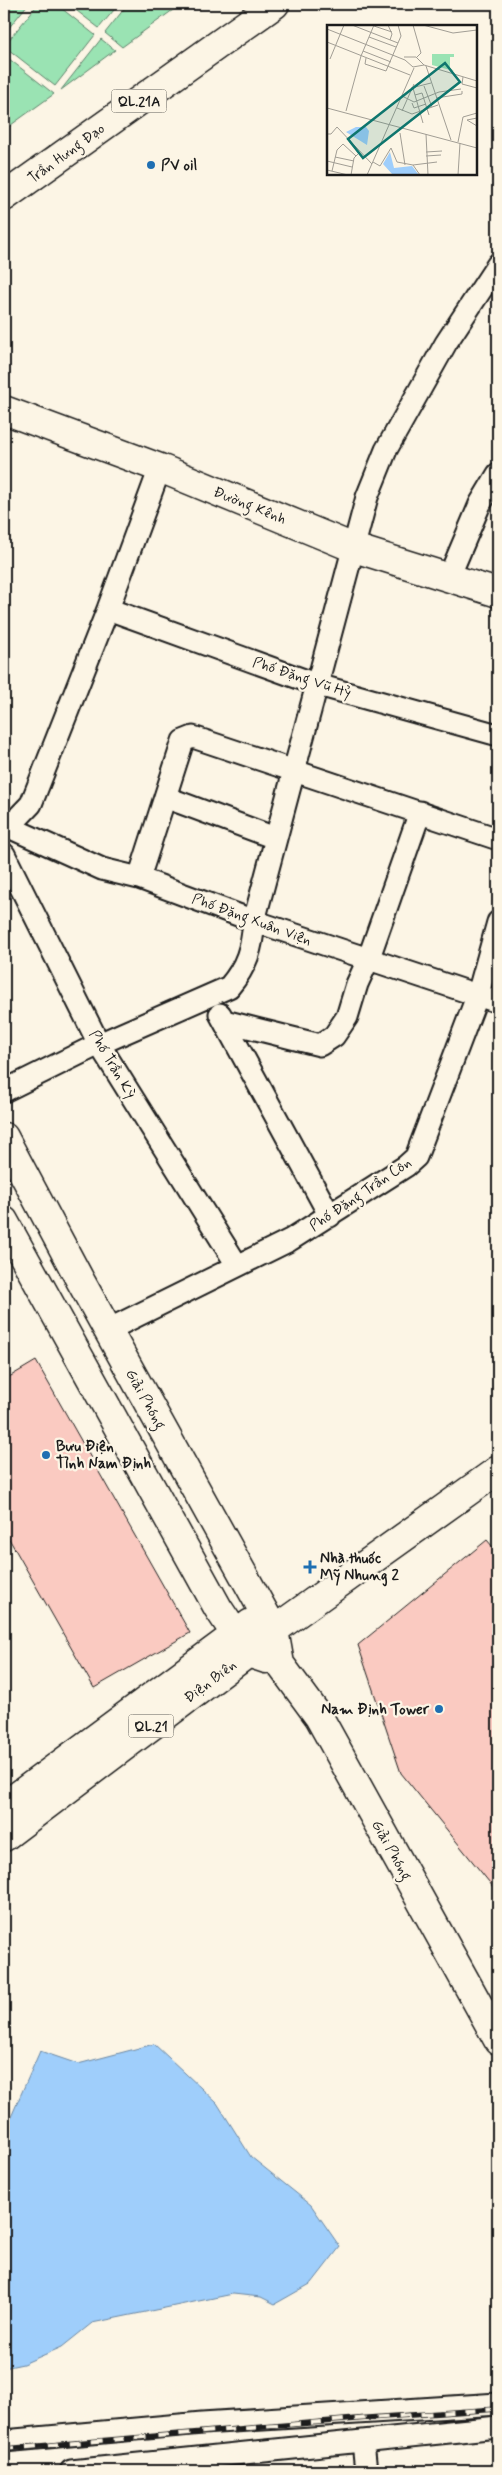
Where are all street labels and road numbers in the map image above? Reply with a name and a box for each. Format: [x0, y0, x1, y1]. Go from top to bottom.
road number: QL.21A [112, 90, 166, 112]
street label: Trần Hưng Đạo [24, 119, 110, 189]
street label: Đường Kênh [210, 482, 289, 531]
street label: Phố Đặng Vũ Hỷ [250, 653, 354, 704]
street label: Phố Đặng Xuân Viện [189, 889, 314, 952]
street label: Phố Trần Kỳ [84, 1027, 140, 1102]
street label: Phố Đặng Trần Côn [306, 1153, 416, 1237]
street label: Giải Phóng [119, 1366, 170, 1434]
street label: Điện Biên [180, 1656, 241, 1708]
road number: QL.21 [128, 1714, 174, 1738]
street label: Giải Phóng [365, 1817, 416, 1885]

